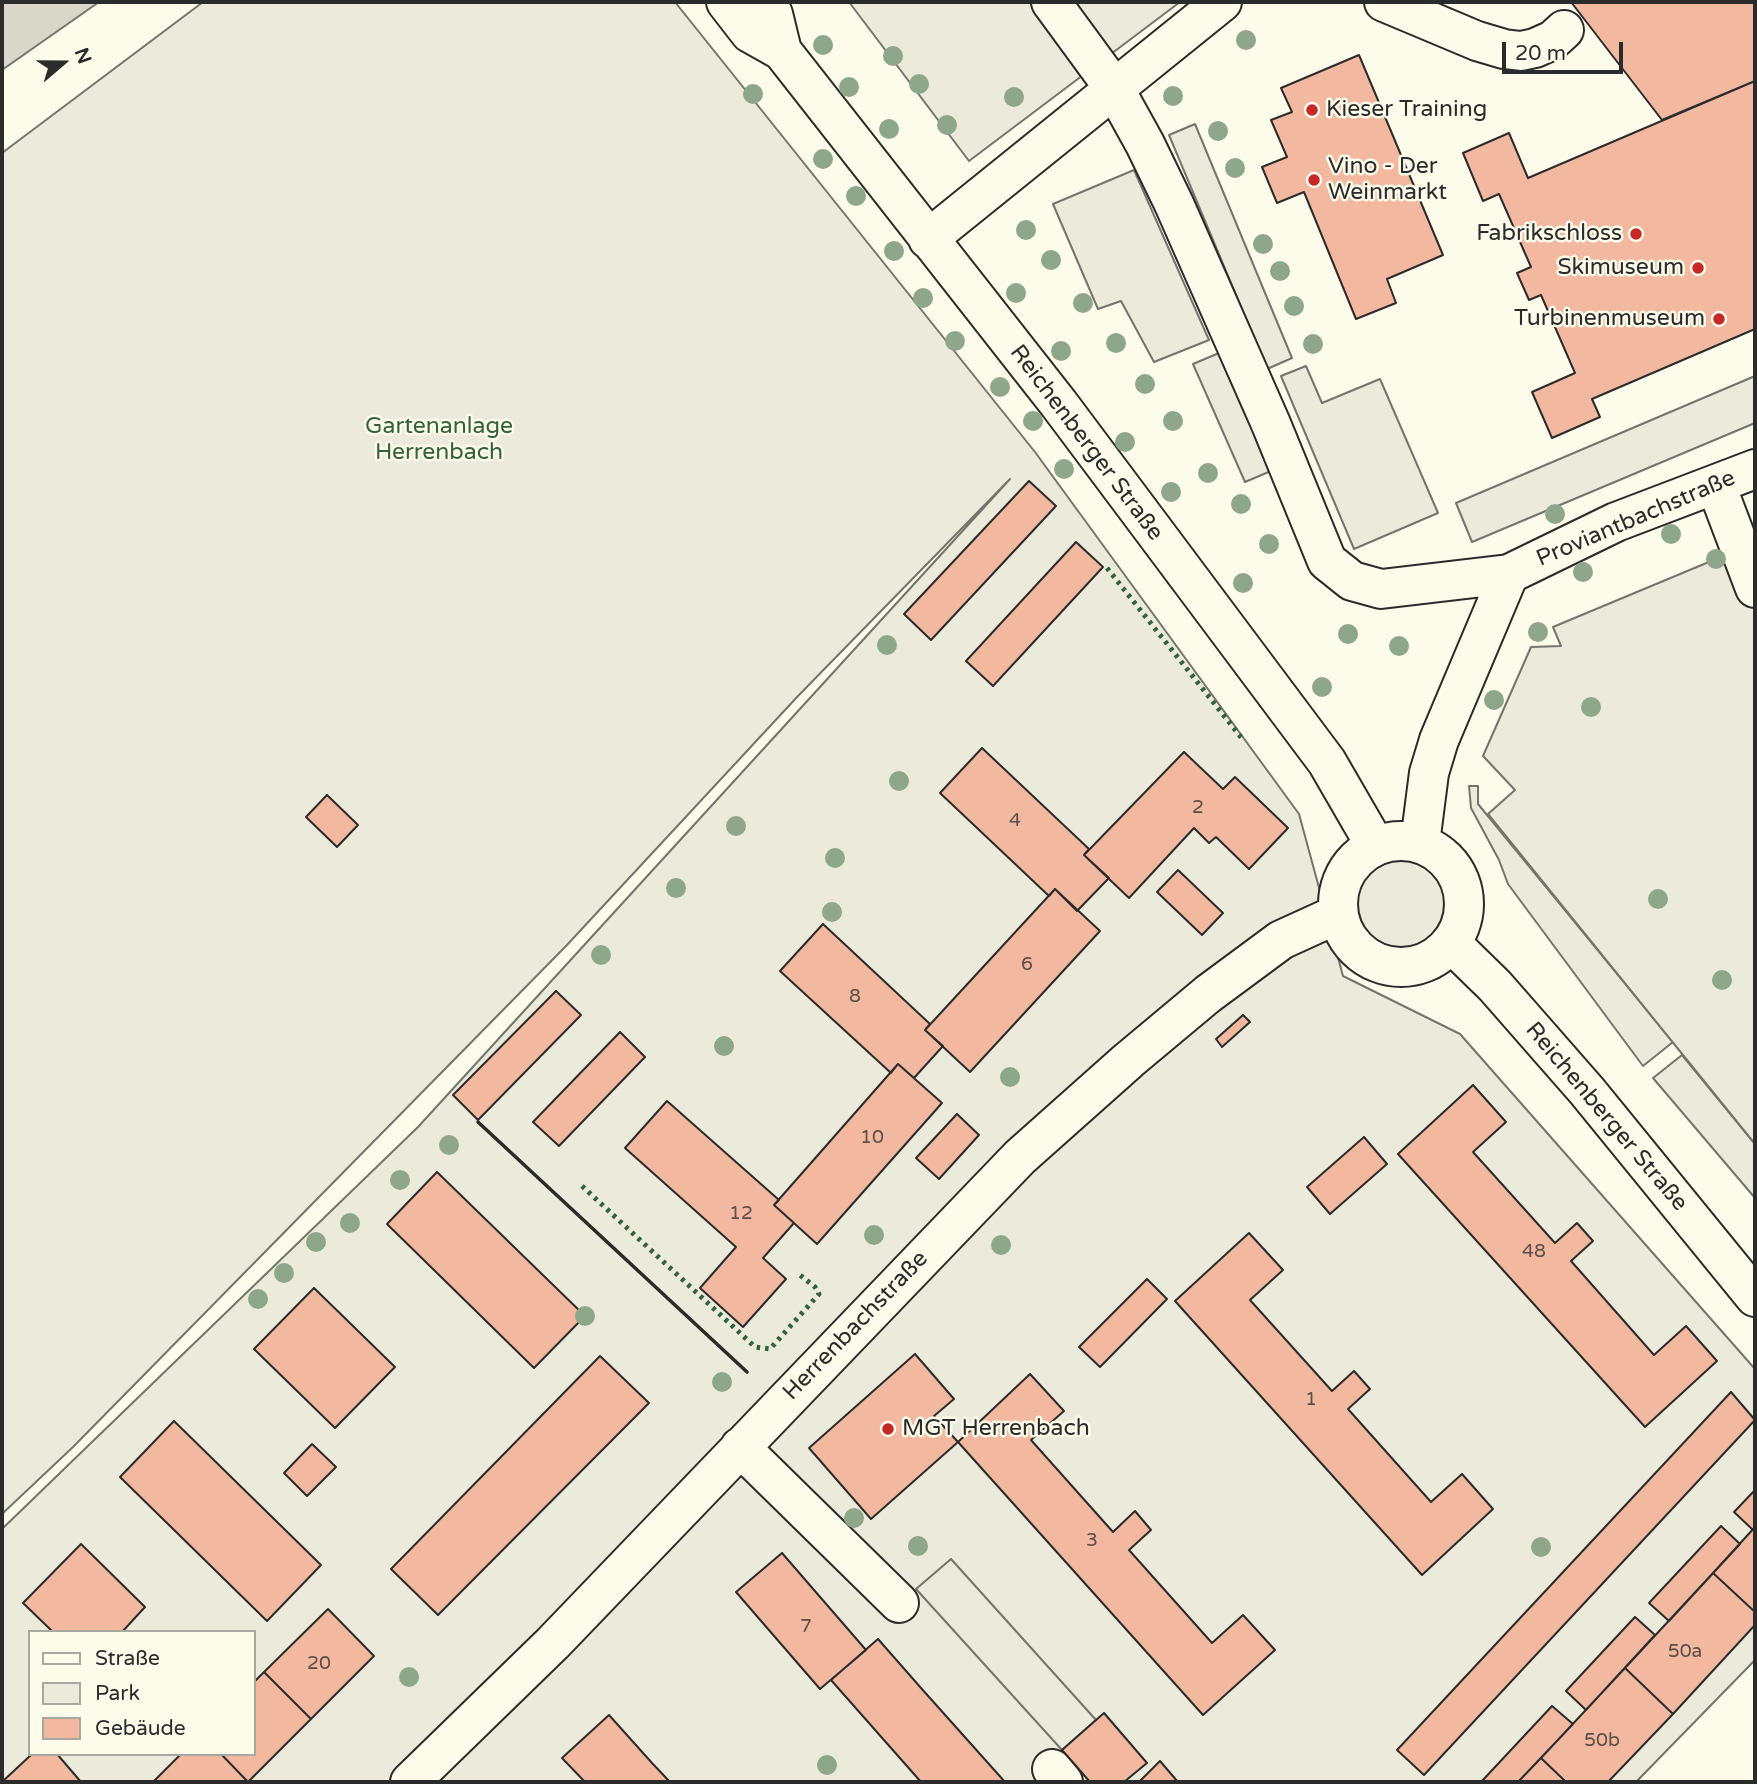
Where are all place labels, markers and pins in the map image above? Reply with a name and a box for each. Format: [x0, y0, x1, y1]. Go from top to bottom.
place label: Kieser Training [1326, 96, 1487, 124]
marker: Kieser Training [1304, 102, 1320, 118]
place label: Vino - Der Weinmarkt [1328, 153, 1447, 207]
marker: Vino - Der Weinmarkt [1306, 172, 1322, 188]
place label: Fabrikschloss [1476, 220, 1622, 248]
marker: Fabrikschloss [1628, 226, 1644, 242]
place label: Skimuseum [1558, 254, 1684, 282]
marker: Skimuseum [1690, 260, 1706, 276]
place label: Turbinenmuseum [1514, 305, 1705, 333]
marker: Turbinenmuseum [1711, 311, 1727, 327]
place label: MGT Herrenbach [902, 1415, 1090, 1443]
marker: MGT Herrenbach [880, 1421, 896, 1437]

